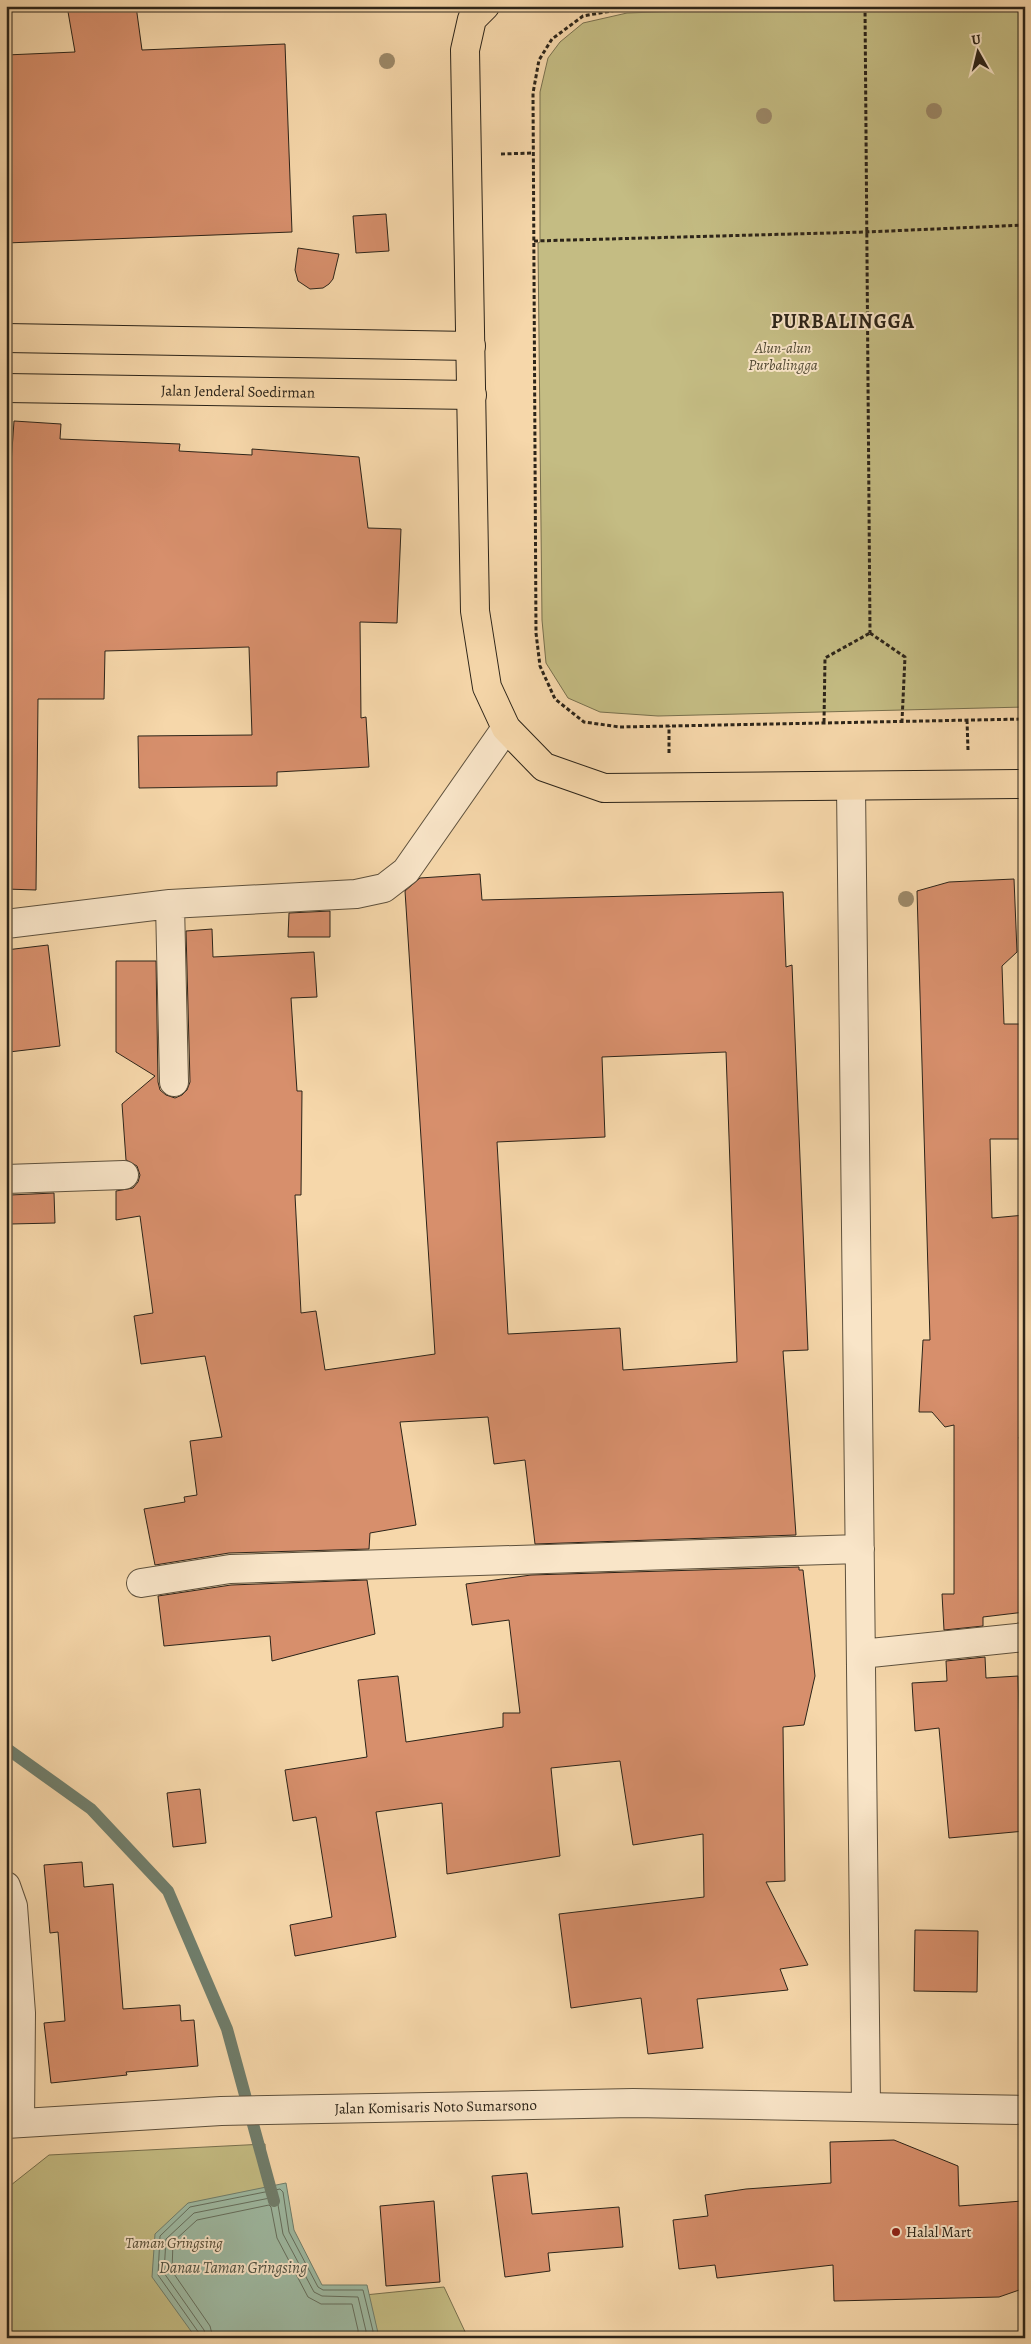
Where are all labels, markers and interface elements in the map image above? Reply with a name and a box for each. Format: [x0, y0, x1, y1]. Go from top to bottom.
north arrow [954, 28, 1004, 78]
text: U [970, 30, 982, 50]
district label: PURBALINGGA [771, 308, 915, 335]
park label: Alun-alun Purbalingga [748, 338, 818, 375]
street label: Jalan Jenderal Soedirman [161, 380, 315, 403]
street label: Jalan Komisaris Noto Sumarsono [334, 2095, 537, 2119]
place label: Halal Mart [906, 2222, 972, 2242]
marker: Halal Mart [890, 2226, 902, 2238]
park label: Taman Gringsing [125, 2233, 223, 2253]
water label: Danau Taman Gringsing [159, 2257, 307, 2279]

